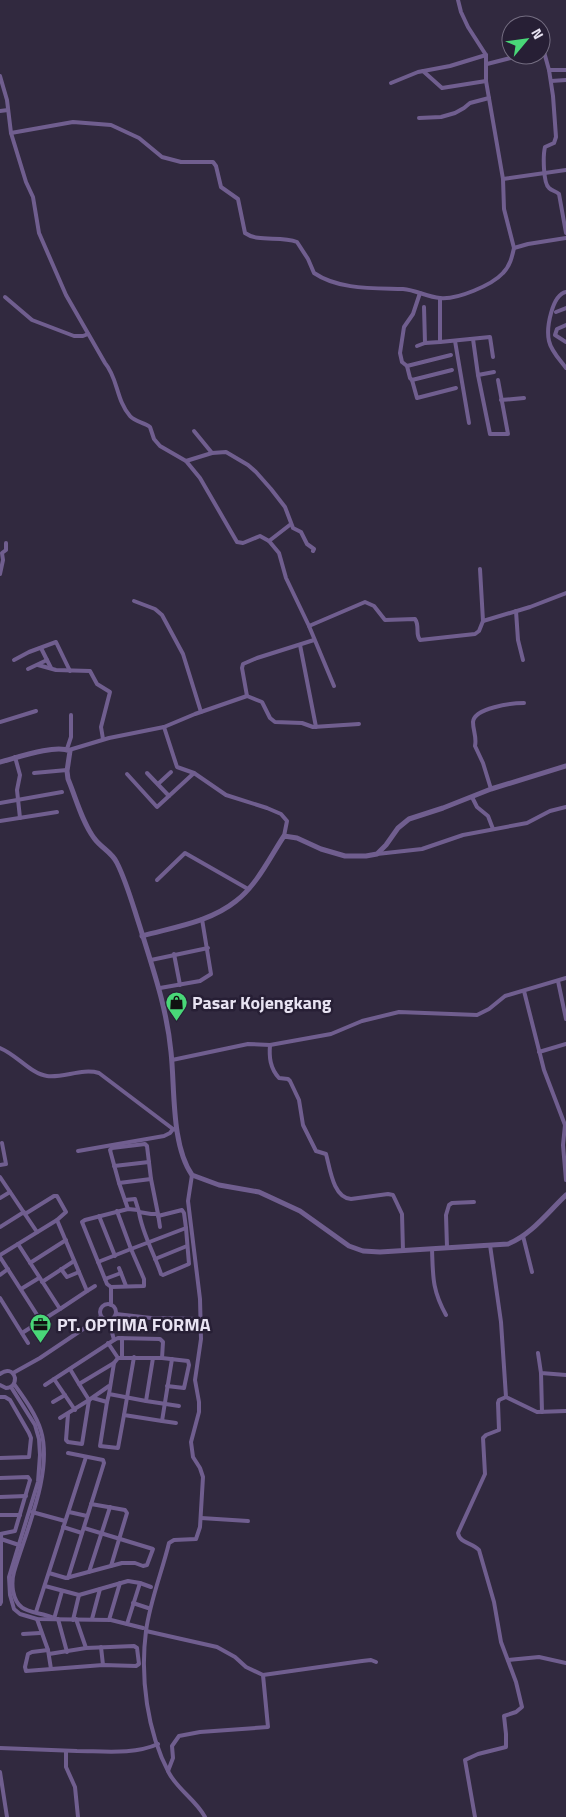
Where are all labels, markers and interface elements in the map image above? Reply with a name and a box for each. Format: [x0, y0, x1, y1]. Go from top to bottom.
north arrow [501, 15, 551, 65]
text: N [526, 24, 549, 43]
place label: Pasar Kojengkang [192, 989, 332, 1016]
shop icon: Pasar Kojengkang [164, 991, 188, 1022]
place label: PT. OPTIMA FORMA [57, 1311, 211, 1338]
office icon: PT. OPTIMA FORMA [29, 1313, 53, 1344]

